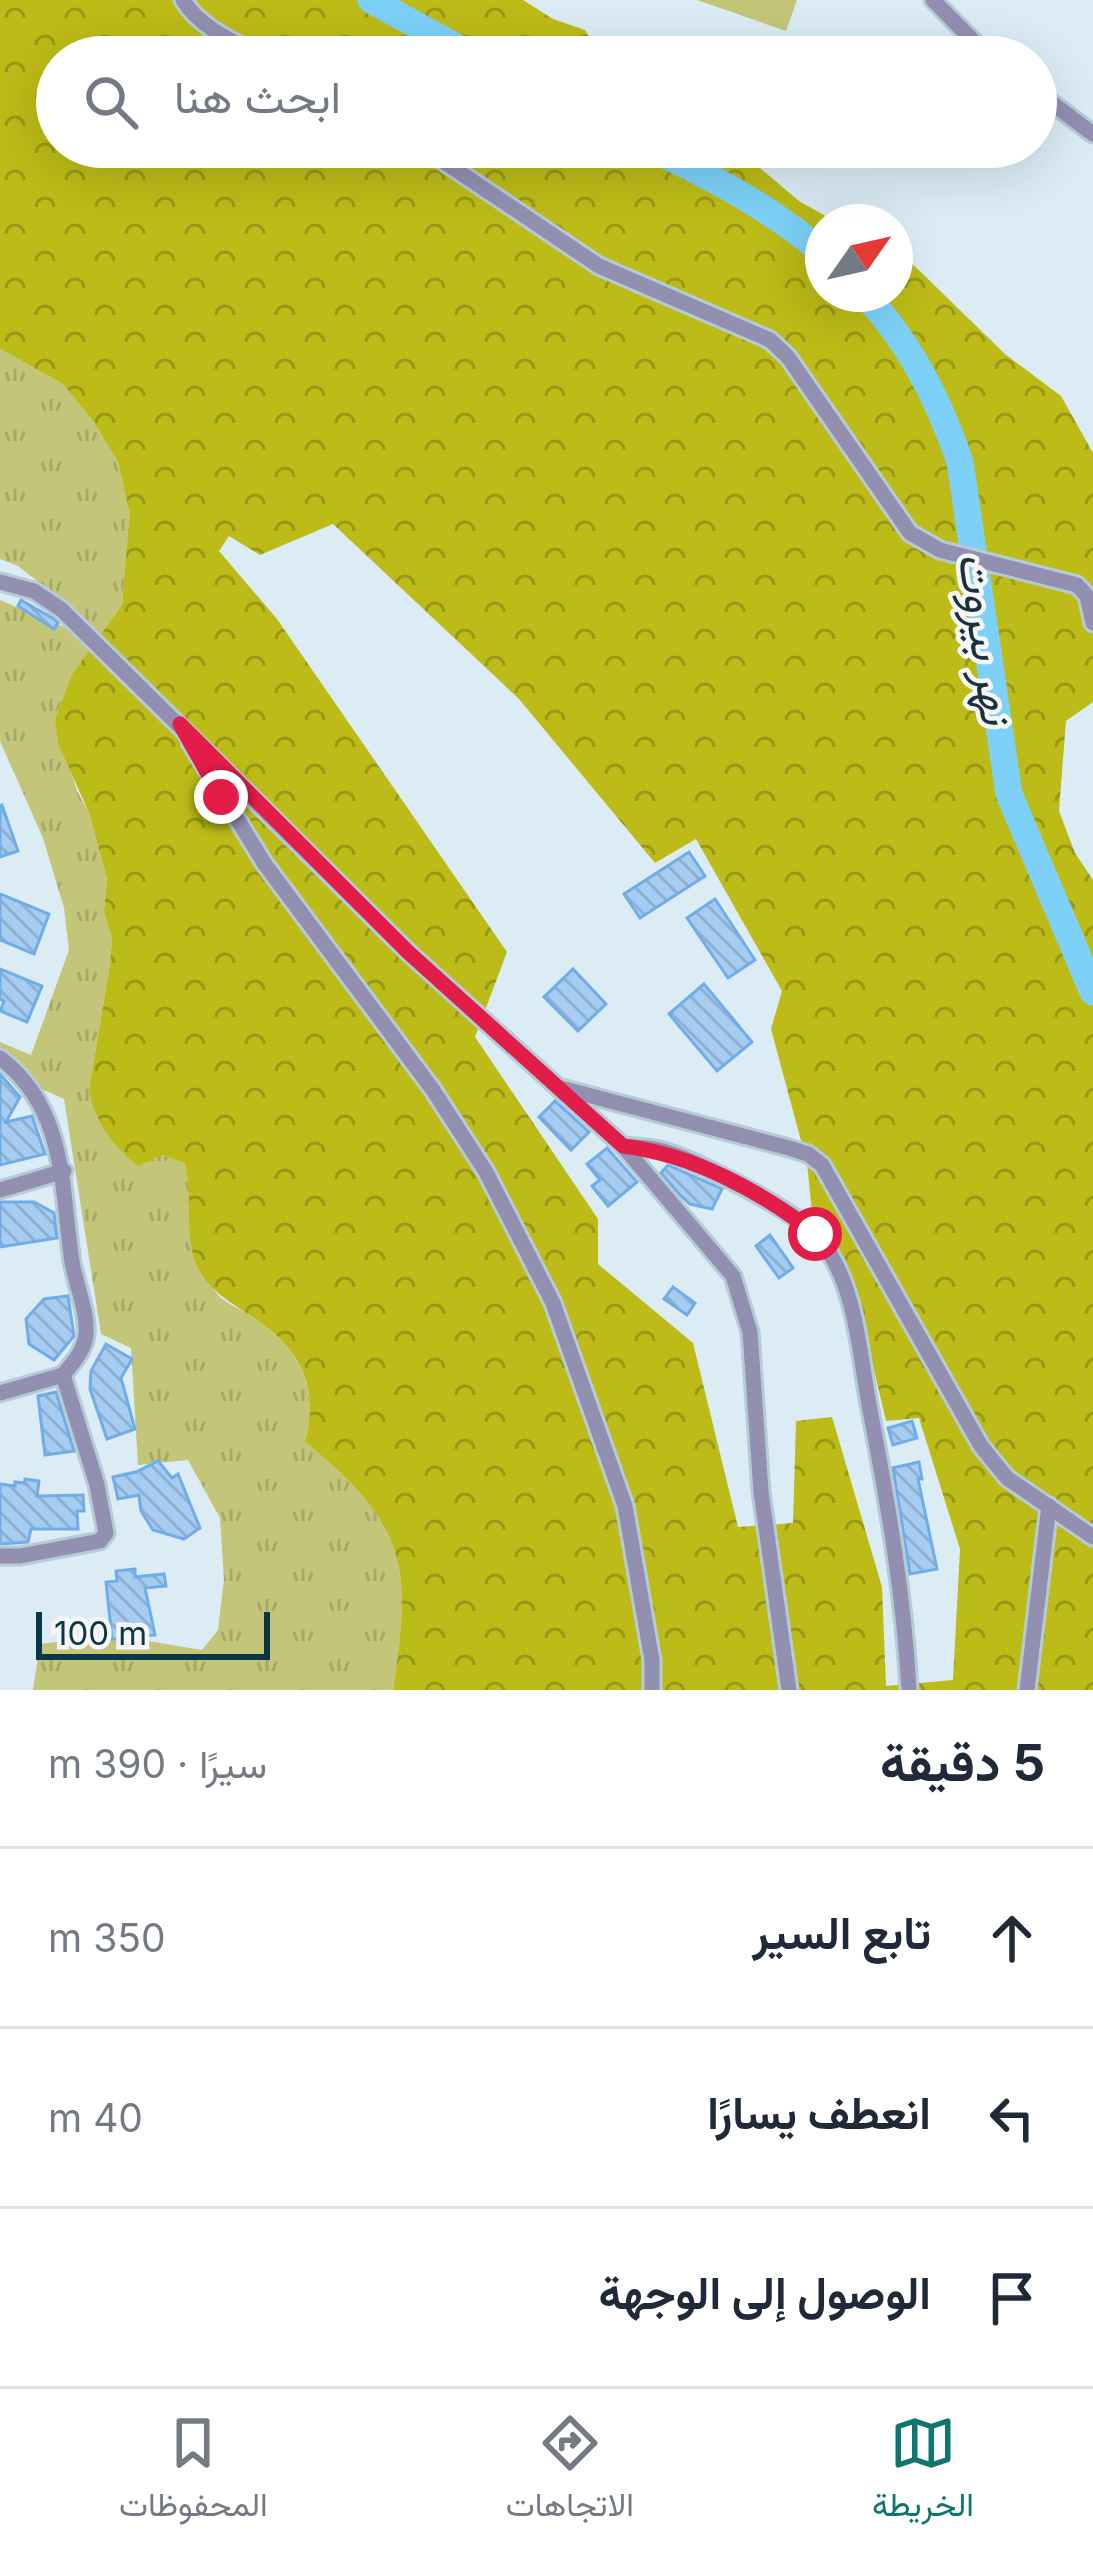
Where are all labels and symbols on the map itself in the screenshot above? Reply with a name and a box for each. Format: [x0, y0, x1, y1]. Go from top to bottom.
north arrow [805, 204, 913, 312]
water label: نهر بيروت [946, 549, 1026, 729]
route end [194, 770, 248, 824]
route start [788, 1207, 842, 1261]
scale bar [36, 1606, 270, 1659]

